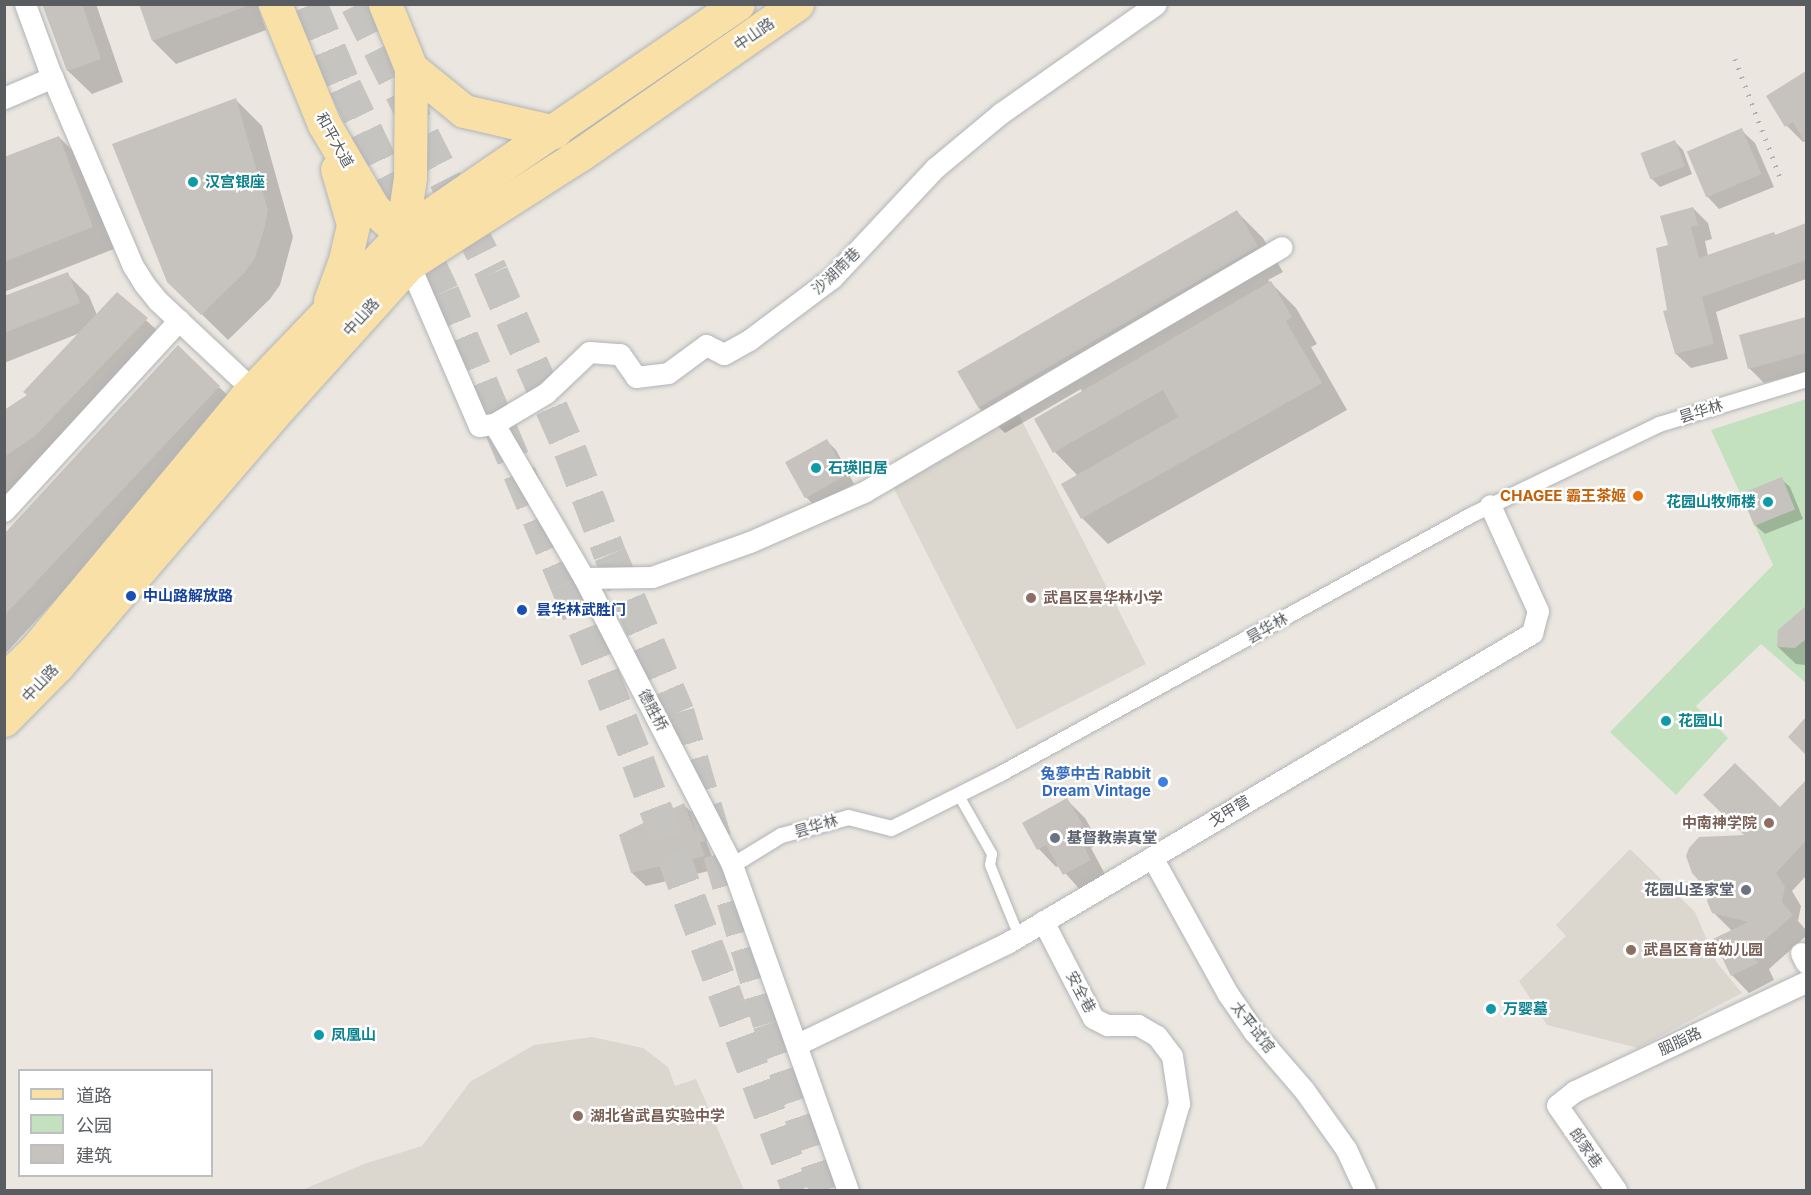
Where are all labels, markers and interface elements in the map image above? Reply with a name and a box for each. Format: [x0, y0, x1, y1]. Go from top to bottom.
street label: 中山路 [730, 14, 778, 54]
street label: 和平大道 [313, 109, 357, 171]
place label: 汉宫银座 [205, 173, 265, 191]
marker: 汉宫银座 [186, 175, 200, 189]
street label: 沙湖南巷 [808, 244, 864, 298]
street label: 中山路 [339, 294, 383, 340]
street label: 昙华林 [1677, 396, 1725, 426]
place label: 石瑛旧居 [828, 459, 888, 477]
marker: 石瑛旧居 [809, 461, 823, 475]
place label: CHAGEE 霸王茶姬 [1500, 487, 1626, 505]
marker: CHAGEE 霸王茶姬 [1631, 489, 1645, 503]
place label: 花园山牧师楼 [1666, 493, 1756, 511]
marker: 花园山牧师楼 [1761, 495, 1775, 509]
place label: 中山路解放路 [143, 587, 233, 605]
marker: 中山路解放路 [124, 589, 138, 603]
place label: 武昌区昙华林小学 [1043, 589, 1163, 607]
marker: 武昌区昙华林小学 [1024, 591, 1038, 605]
marker: 昙华林武胜门 [513, 601, 531, 619]
place label: 昙华林武胜门 [536, 601, 626, 619]
street label: 昙华林 [1243, 609, 1291, 647]
street label: 中山路 [18, 660, 62, 706]
street label: 德胜桥 [634, 686, 672, 734]
place label: 花园山 [1678, 712, 1723, 730]
marker: 花园山 [1659, 714, 1673, 728]
place label: 兔夢中古 Rabbit Dream Vintage [1040, 764, 1151, 799]
marker: 兔夢中古 Rabbit Dream Vintage [1156, 775, 1170, 789]
street label: 戈甲营 [1205, 792, 1253, 830]
street label: 昙华林 [792, 811, 840, 841]
place label: 中南神学院 [1682, 814, 1757, 832]
marker: 中南神学院 [1762, 816, 1776, 830]
place label: 基督教崇真堂 [1067, 829, 1157, 847]
marker: 基督教崇真堂 [1048, 831, 1062, 845]
place label: 花园山圣家堂 [1644, 881, 1734, 899]
marker: 花园山圣家堂 [1739, 883, 1753, 897]
place label: 武昌区育苗幼儿园 [1643, 941, 1763, 959]
marker: 武昌区育苗幼儿园 [1624, 943, 1638, 957]
street label: 安全巷 [1062, 968, 1100, 1016]
street label: 太平试馆 [1227, 998, 1279, 1056]
place label: 万婴墓 [1503, 1000, 1548, 1018]
marker: 万婴墓 [1484, 1002, 1498, 1016]
street label: 胭脂路 [1656, 1023, 1704, 1059]
place label: 凤凰山 [331, 1026, 376, 1044]
marker: 凤凰山 [312, 1028, 326, 1042]
legend [18, 1069, 213, 1177]
text: 道路 [76, 1085, 112, 1106]
place label: 湖北省武昌实验中学 [590, 1107, 725, 1125]
marker: 湖北省武昌实验中学 [571, 1109, 585, 1123]
text: 公园 [76, 1115, 112, 1136]
street label: 郎家巷 [1566, 1124, 1606, 1172]
text: 建筑 [76, 1145, 112, 1166]

